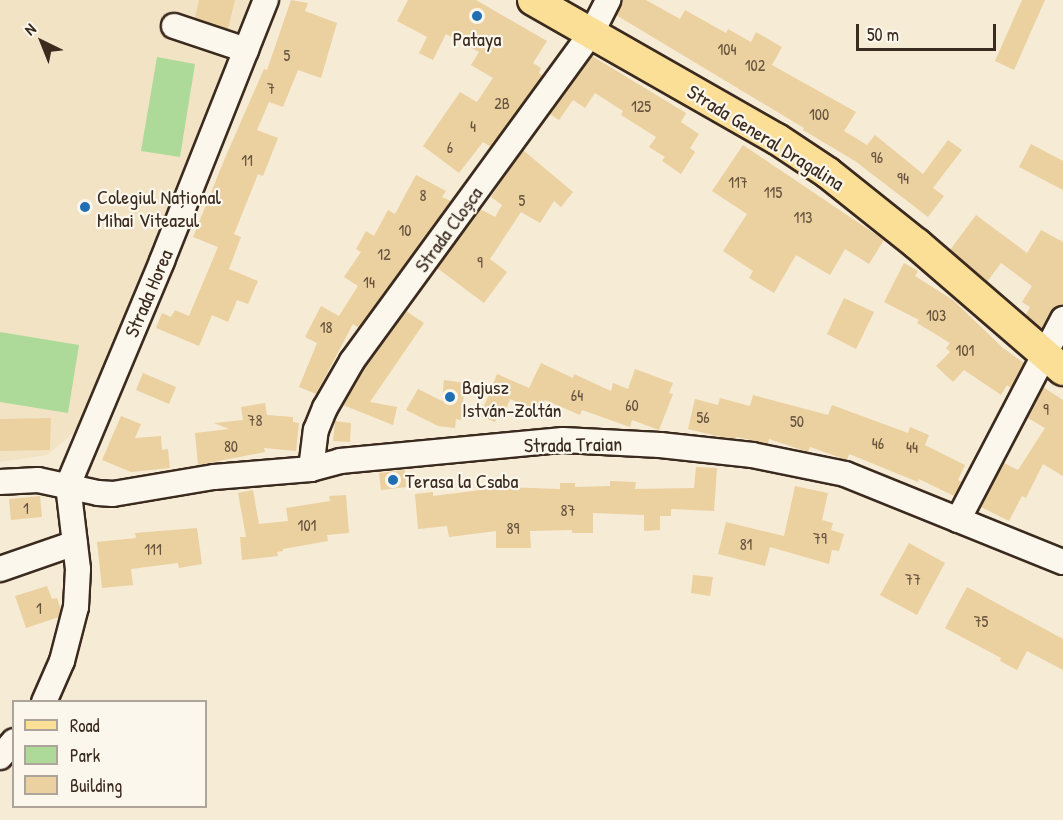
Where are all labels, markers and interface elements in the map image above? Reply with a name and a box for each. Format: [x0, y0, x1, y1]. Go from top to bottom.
marker: Pataya [470, 9, 484, 23]
north arrow [12, 12, 72, 72]
scale bar [859, 12, 998, 50]
text: N [19, 18, 40, 40]
text: 50 m [867, 22, 899, 47]
place label: Pataya [453, 26, 501, 50]
house number: 104 [718, 39, 736, 59]
house number: 5 [284, 45, 290, 65]
house number: 102 [745, 55, 765, 75]
house number: 7 [267, 78, 275, 98]
street label: Strada General Dragalina [683, 79, 849, 195]
house number: 2B [494, 93, 510, 113]
house number: 125 [631, 96, 651, 116]
house number: 100 [809, 104, 829, 124]
house number: 4 [470, 116, 476, 136]
house number: 6 [447, 137, 453, 157]
house number: 96 [871, 147, 883, 167]
house number: 11 [241, 150, 253, 170]
house number: 94 [897, 168, 909, 188]
house number: 117 [728, 172, 748, 192]
street label: Strada Cloșca [409, 182, 487, 276]
house number: 115 [764, 182, 782, 202]
place label: Colegiul Național Mihai Viteazul [97, 184, 221, 231]
house number: 8 [420, 185, 426, 205]
house number: 5 [519, 190, 525, 210]
marker: Colegiul Național Mihai Viteazul [78, 200, 92, 214]
house number: 113 [794, 207, 812, 227]
house number: 10 [399, 220, 411, 240]
house number: 12 [377, 244, 391, 264]
street label: Strada Horea [119, 246, 177, 340]
house number: 9 [477, 252, 483, 272]
house number: 14 [363, 272, 375, 292]
house number: 103 [926, 305, 946, 325]
house number: 18 [320, 317, 332, 337]
house number: 101 [956, 340, 974, 360]
place label: Bajusz István-Zoltán [462, 374, 562, 421]
house number: 64 [571, 385, 583, 405]
marker: Bajusz István-Zoltán [443, 390, 457, 404]
house number: 60 [625, 395, 639, 415]
house number: 9 [1043, 399, 1049, 419]
house number: 56 [696, 407, 710, 427]
house number: 78 [248, 410, 262, 430]
house number: 50 [790, 411, 804, 431]
street label: Strada Traian [524, 431, 622, 457]
house number: 46 [872, 433, 884, 453]
house number: 80 [224, 436, 238, 456]
house number: 44 [906, 437, 918, 457]
place label: Terasa la Csaba [405, 468, 518, 492]
marker: Terasa la Csaba [386, 473, 400, 487]
house number: 1 [23, 498, 29, 518]
house number: 87 [561, 500, 575, 520]
house number: 101 [298, 515, 316, 535]
house number: 89 [507, 518, 519, 538]
house number: 79 [813, 528, 827, 548]
house number: 81 [740, 534, 752, 554]
house number: 111 [144, 539, 162, 559]
house number: 77 [905, 569, 921, 589]
house number: 1 [36, 598, 42, 618]
house number: 75 [974, 611, 988, 631]
legend [12, 700, 207, 808]
text: Road [70, 713, 100, 738]
text: Park [70, 743, 100, 768]
text: Building [70, 773, 122, 798]

